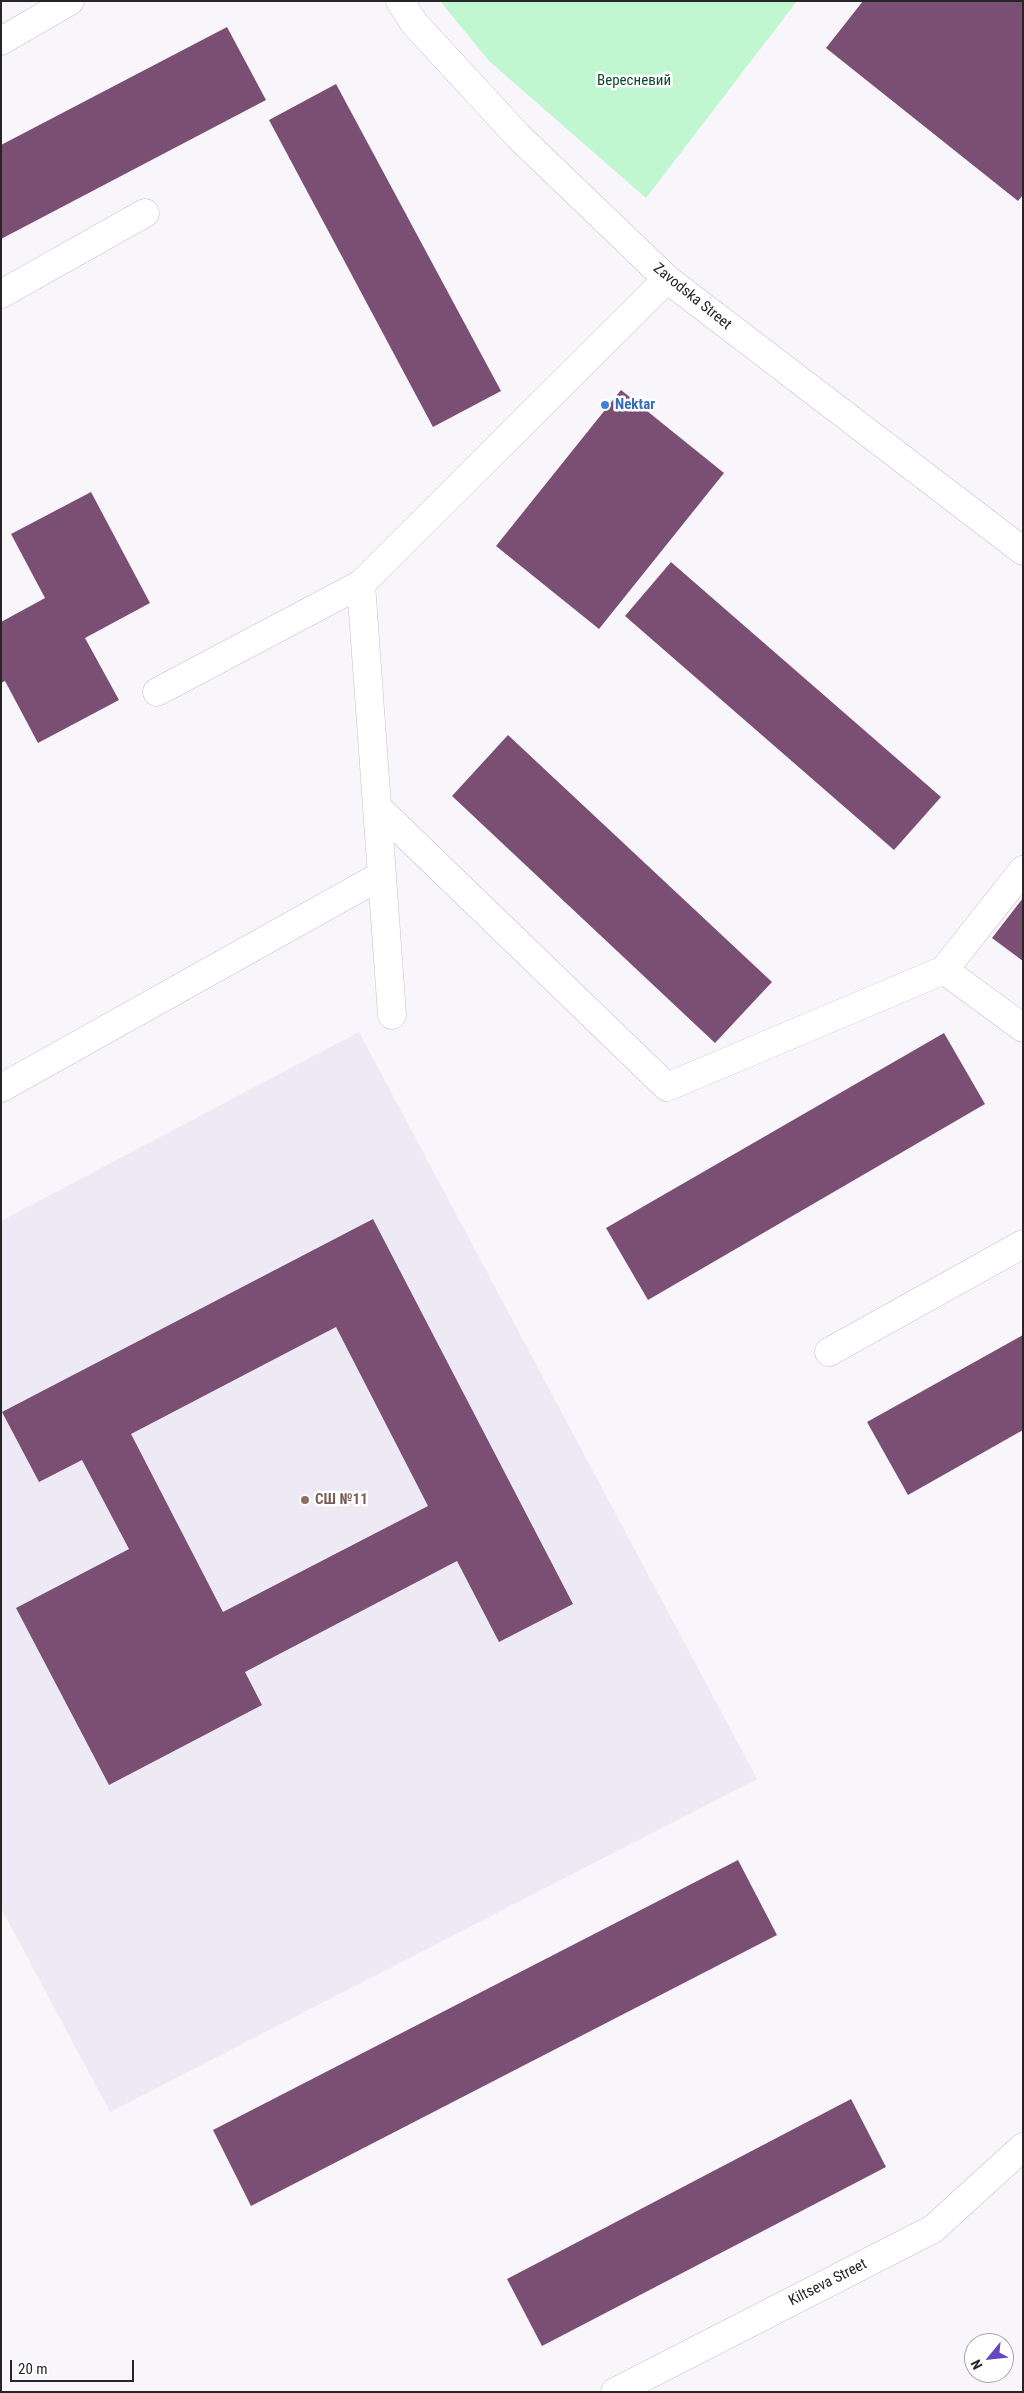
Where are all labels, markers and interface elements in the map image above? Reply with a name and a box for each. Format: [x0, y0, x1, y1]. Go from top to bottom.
park label: Вересневий [597, 72, 671, 90]
street label: Zavodska Street [649, 260, 735, 334]
place label: Nektar [615, 396, 655, 414]
marker: Nektar [599, 399, 611, 411]
place label: СШ №11 [315, 1491, 368, 1509]
marker: СШ №11 [299, 1494, 311, 1506]
street label: Kiltseva Street [786, 2256, 870, 2310]
north arrow [964, 2333, 1014, 2383]
scale bar [12, 2350, 136, 2382]
text: N [968, 2357, 986, 2372]
text: 20 m [18, 2360, 48, 2378]

